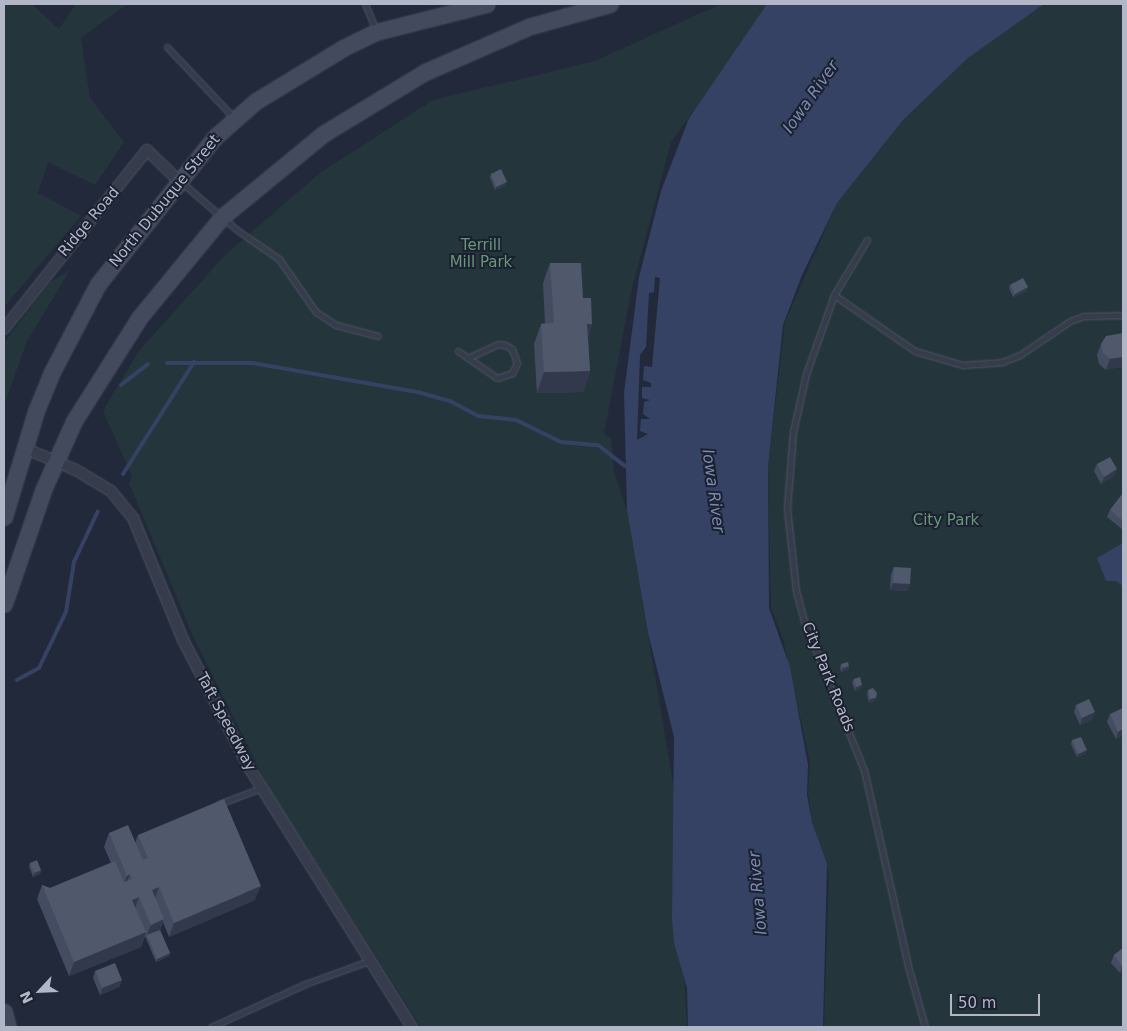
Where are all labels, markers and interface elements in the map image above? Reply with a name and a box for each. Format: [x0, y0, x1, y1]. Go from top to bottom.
water label: Iowa River [779, 57, 843, 137]
street label: North Dubuque Street [106, 131, 224, 271]
street label: Ridge Road [55, 184, 123, 260]
park label: Terrill Mill Park [450, 236, 512, 271]
water label: Iowa River [698, 448, 728, 534]
park label: City Park [913, 512, 979, 530]
street label: City Park Roads [798, 619, 858, 735]
street label: Taft Speedway [192, 670, 260, 774]
water label: Iowa River [745, 850, 771, 936]
north arrow [15, 966, 65, 1016]
scale bar [952, 984, 1042, 1016]
text: N [17, 989, 36, 1006]
text: 50 m [958, 994, 996, 1012]

